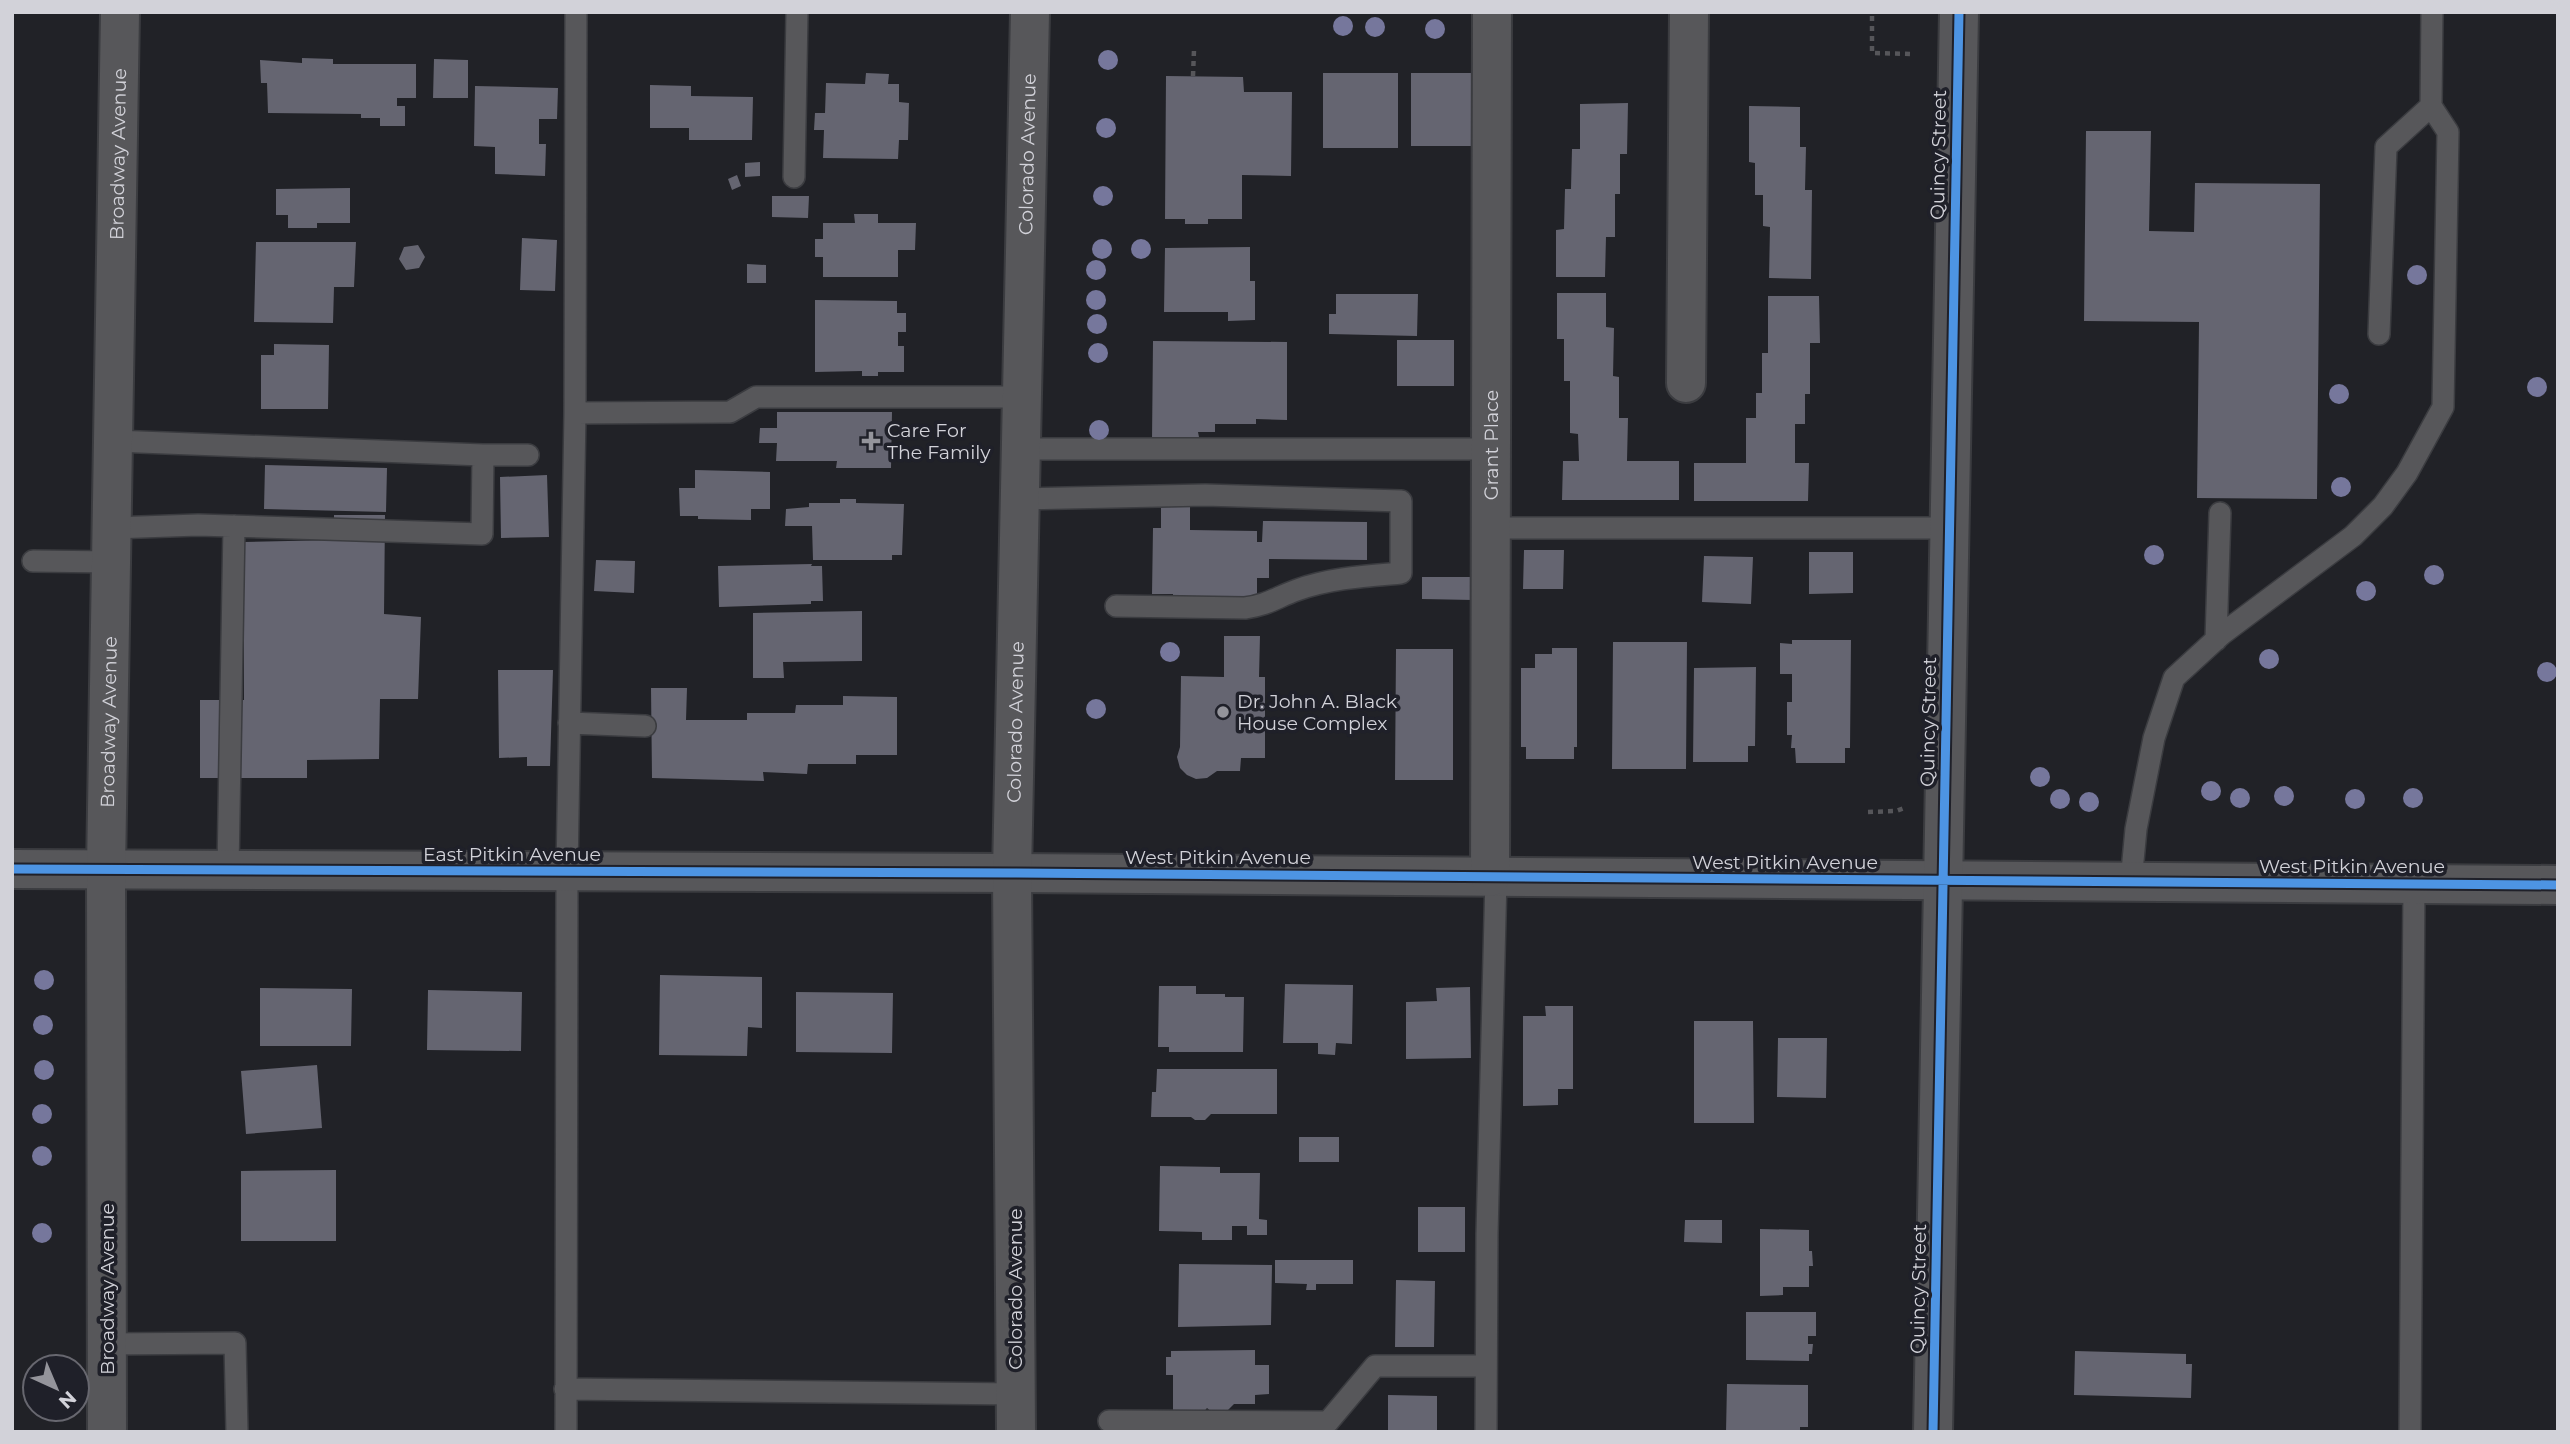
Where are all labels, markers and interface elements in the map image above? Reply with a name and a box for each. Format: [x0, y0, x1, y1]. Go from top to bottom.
street label: Broadway Avenue [105, 68, 131, 240]
street label: Colorado Avenue [1014, 73, 1041, 235]
street label: Quincy Street [1926, 90, 1951, 220]
street label: Grant Place [1480, 390, 1503, 500]
place label: Care For The Family [887, 419, 991, 464]
marker: Care For The Family [861, 431, 881, 451]
street label: Broadway Avenue [96, 636, 122, 808]
street label: Colorado Avenue [1002, 641, 1029, 803]
street label: Quincy Street [1916, 657, 1941, 787]
place label: Dr. John A. Black House Complex [1237, 690, 1398, 735]
marker: Dr. John A. Black House Complex [1215, 704, 1231, 720]
street label: East Pitkin Avenue [423, 843, 601, 866]
street label: West Pitkin Avenue [1125, 846, 1311, 869]
street label: West Pitkin Avenue [1692, 851, 1878, 874]
street label: West Pitkin Avenue [2259, 855, 2445, 878]
street label: Broadway Avenue [96, 1203, 119, 1375]
street label: Colorado Avenue [1004, 1208, 1027, 1370]
street label: Quincy Street [1906, 1224, 1931, 1354]
north arrow [21, 1353, 91, 1423]
text: N [54, 1386, 81, 1413]

